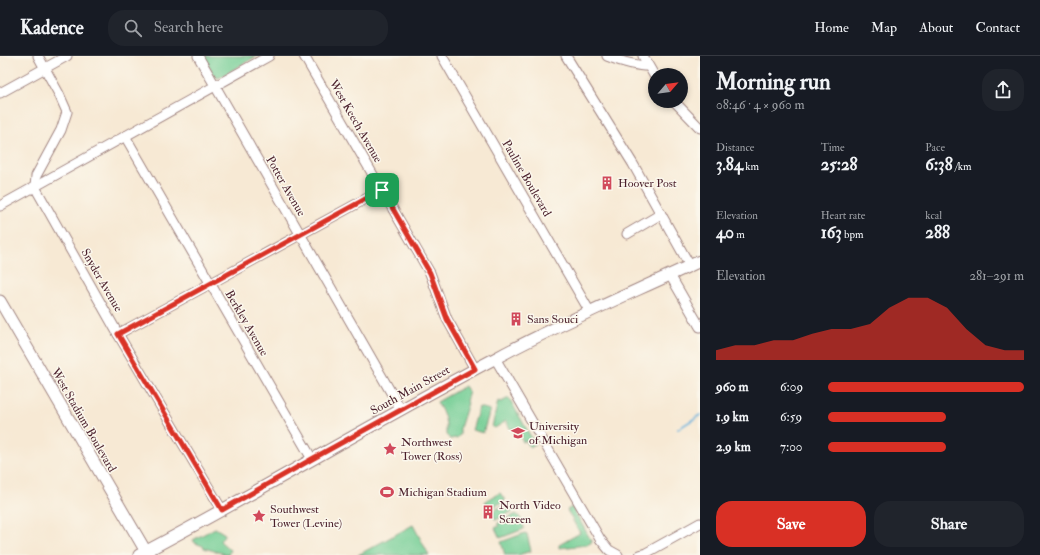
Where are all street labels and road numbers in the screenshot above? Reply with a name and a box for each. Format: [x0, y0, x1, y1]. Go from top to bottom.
street label: West Keech Avenue [325, 76, 385, 165]
street label: Pauline Boulevard [499, 137, 555, 219]
street label: Potter Avenue [262, 153, 309, 219]
street label: Snyder Avenue [77, 246, 126, 315]
street label: Berkley Avenue [222, 288, 271, 359]
street label: South Main Street [368, 362, 453, 418]
street label: West Stadium Boulevard [47, 365, 119, 475]

